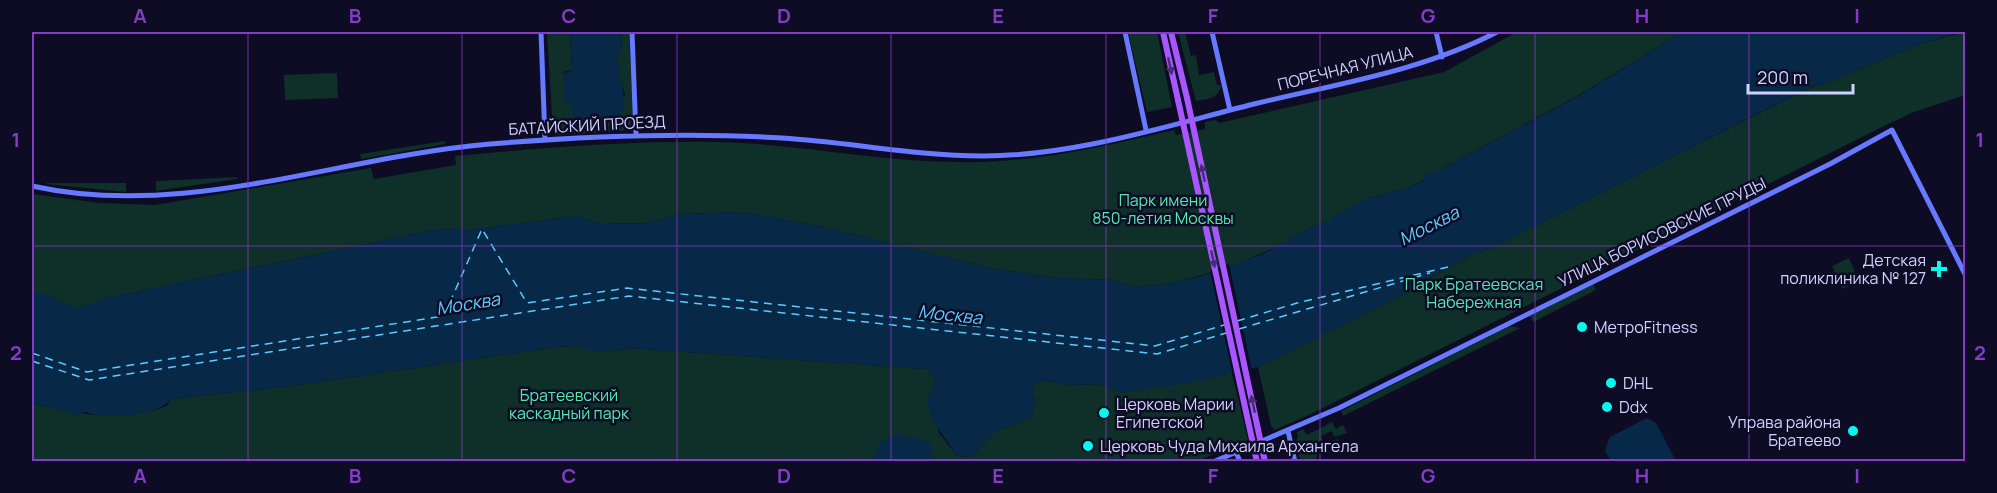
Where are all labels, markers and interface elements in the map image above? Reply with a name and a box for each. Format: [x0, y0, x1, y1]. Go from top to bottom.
text: A [133, 2, 147, 29]
text: B [349, 2, 362, 29]
text: C [562, 2, 576, 29]
text: D [777, 2, 791, 29]
text: E [992, 2, 1004, 29]
text: F [1208, 2, 1219, 29]
text: G [1421, 2, 1436, 29]
text: H [1635, 2, 1649, 29]
text: I [1854, 2, 1860, 29]
street label: ПОРЕЧНАЯ УЛИЦА [1275, 41, 1415, 95]
one-way arrow [1166, 56, 1176, 75]
scale bar [1748, 57, 1853, 95]
text: 200 m [1757, 65, 1808, 89]
street label: БАТАЙСКИЙ ПРОЕЗД [508, 110, 666, 140]
text: 1 [12, 126, 20, 153]
text: 1 [1976, 126, 1984, 153]
one-way arrow [1198, 163, 1207, 182]
street label: УЛИЦА БОРИСОВСКИЕ ПРУДЫ [1554, 172, 1770, 292]
park label: Парк имени 850-летия Москвы [1092, 189, 1234, 229]
water label: Москва [1394, 199, 1464, 250]
place label: Детская поликлиника № 127 [1780, 249, 1926, 289]
one-way arrow [1209, 250, 1218, 269]
marker: Детская поликлиника № 127 [1930, 260, 1948, 278]
park label: Парк Братеевская Набережная [1405, 273, 1543, 313]
water label: Москва [434, 286, 502, 320]
water label: Москва [917, 299, 984, 329]
place label: МетроFitness [1594, 316, 1698, 338]
marker: МетроFitness [1575, 320, 1589, 334]
text: 2 [10, 339, 22, 366]
text: 2 [1974, 339, 1986, 366]
place label: DHL [1623, 372, 1653, 394]
marker: DHL [1604, 376, 1618, 390]
park label: Братеевский каскадный парк [509, 384, 630, 424]
place label: Церковь Марии Египетской [1116, 393, 1234, 433]
one-way arrow [1248, 395, 1257, 414]
place label: Ddx [1619, 396, 1648, 418]
marker: Ddx [1600, 400, 1614, 414]
marker: Церковь Марии Египетской [1097, 406, 1111, 420]
place label: Управа района Братеево [1728, 411, 1841, 451]
marker: Управа района Братеево [1846, 424, 1860, 438]
place label: Церковь Чуда Михаила Архангела [1100, 435, 1359, 457]
marker: Церковь Чуда Михаила Архангела [1081, 439, 1095, 453]
text: A [133, 462, 147, 489]
text: B [349, 462, 362, 489]
text: C [562, 462, 576, 489]
text: D [777, 462, 791, 489]
text: E [992, 462, 1004, 489]
text: F [1208, 462, 1219, 489]
text: G [1421, 462, 1436, 489]
text: H [1635, 462, 1649, 489]
text: I [1854, 462, 1860, 489]

